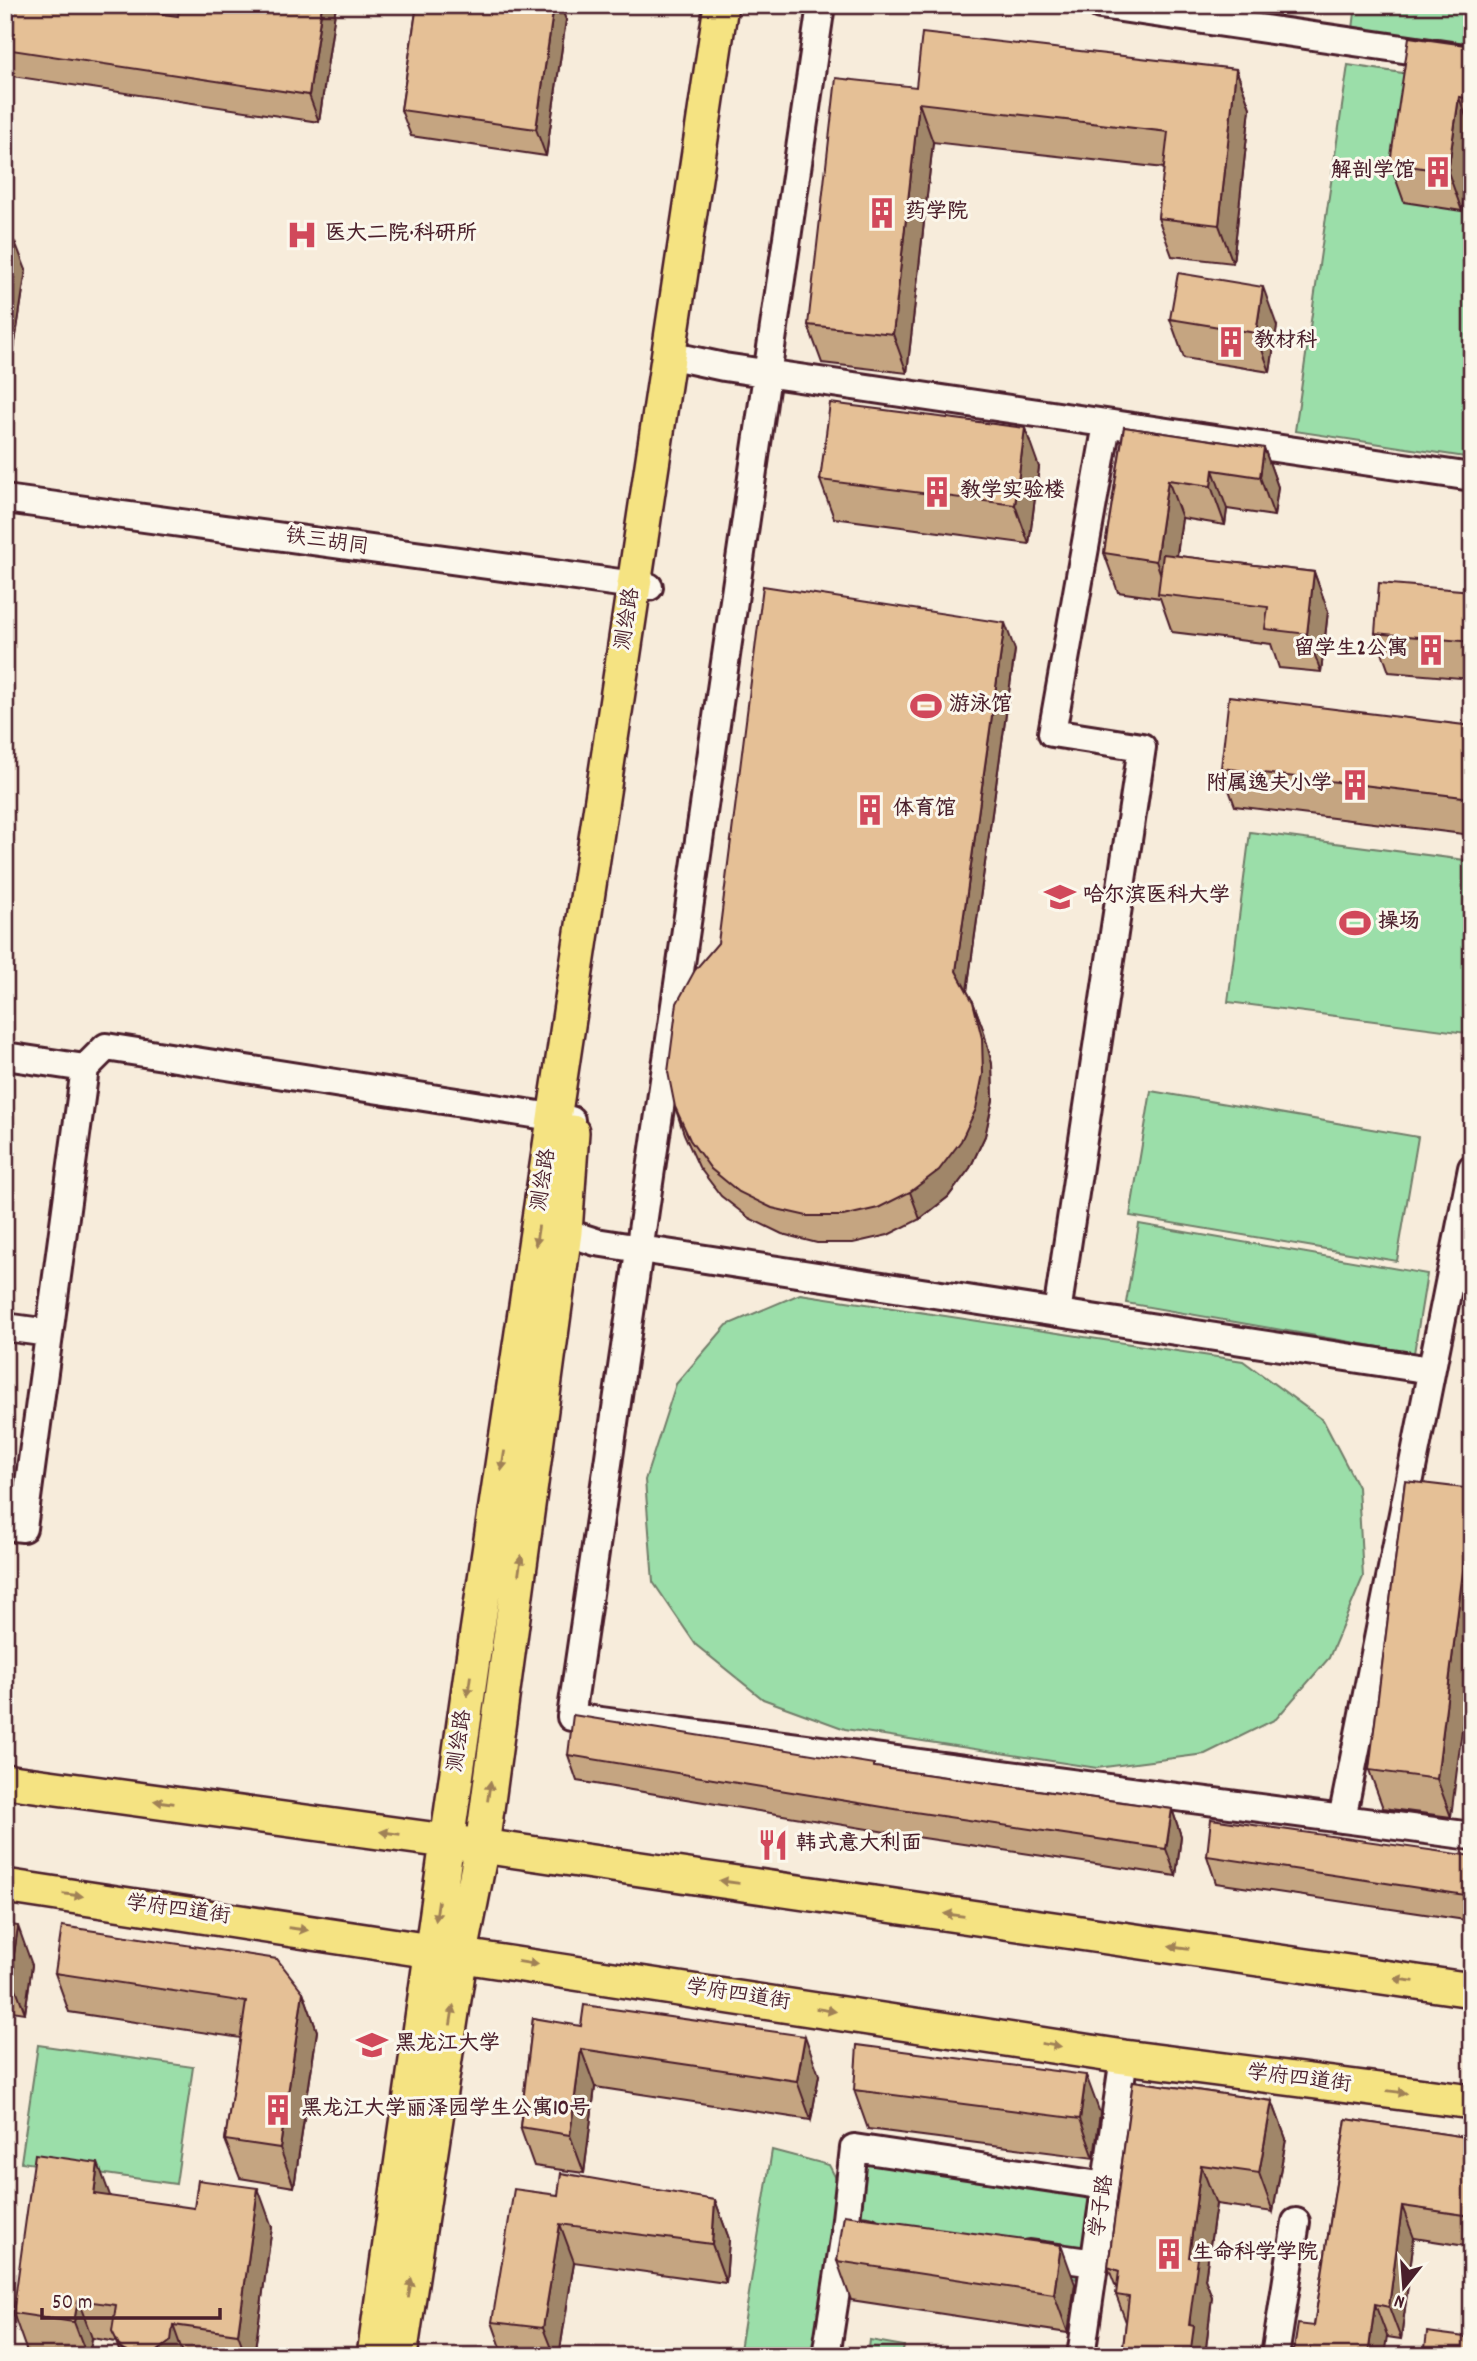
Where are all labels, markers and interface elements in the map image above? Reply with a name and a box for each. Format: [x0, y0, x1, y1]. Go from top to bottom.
building icon: 解剖学馆 [1421, 155, 1455, 189]
place label: 解剖学馆 [1331, 157, 1415, 187]
building icon: 药学院 [865, 196, 899, 230]
place label: 药学院 [905, 198, 968, 228]
hospital icon: 医大二院·科研所 [285, 218, 319, 252]
place label: 医大二院·科研所 [325, 220, 477, 250]
building icon: 教材科 [1214, 325, 1248, 359]
place label: 教材科 [1254, 327, 1318, 357]
building icon: 教学实验楼 [920, 475, 954, 509]
place label: 教学实验楼 [960, 477, 1065, 507]
street label: 铁三胡同 [283, 522, 371, 564]
street label: 测绘路 [609, 586, 649, 652]
building icon: 留学生2公寓 [1414, 633, 1448, 667]
place label: 留学生2公寓 [1294, 635, 1408, 665]
sports icon: 游泳馆 [909, 689, 943, 723]
place label: 游泳馆 [949, 691, 1012, 721]
building icon: 附属逸夫小学 [1338, 768, 1372, 802]
place label: 附属逸夫小学 [1206, 770, 1332, 800]
building icon: 体育馆 [853, 793, 887, 827]
place label: 体育馆 [893, 795, 956, 825]
school or university icon: 哈尔滨医科大学 [1043, 880, 1077, 914]
place label: 哈尔滨医科大学 [1083, 882, 1230, 912]
sports icon: 操场 [1338, 906, 1372, 940]
place label: 操场 [1378, 908, 1420, 938]
street label: 测绘路 [525, 1147, 565, 1213]
one-way arrow [531, 1225, 542, 1247]
one-way arrow [497, 1450, 508, 1472]
one-way arrow [514, 1554, 525, 1576]
one-way arrow [463, 1675, 474, 1697]
street label: 测绘路 [442, 1708, 480, 1774]
one-way arrow [484, 1779, 495, 1801]
one-way arrow [153, 1797, 175, 1808]
one-way arrow [379, 1827, 401, 1838]
restaurant icon: 韩式意大利面 [756, 1828, 790, 1862]
place label: 韩式意大利面 [796, 1830, 922, 1860]
one-way arrow [718, 1876, 740, 1887]
street label: 学府四道街 [124, 1889, 232, 1933]
one-way arrow [62, 1890, 84, 1901]
one-way arrow [432, 1900, 443, 1922]
one-way arrow [943, 1909, 965, 1920]
one-way arrow [287, 1923, 309, 1934]
one-way arrow [1168, 1942, 1190, 1953]
one-way arrow [518, 1958, 540, 1969]
street label: 学府四道街 [684, 1973, 792, 2019]
one-way arrow [1393, 1974, 1415, 1985]
one-way arrow [446, 2004, 457, 2026]
one-way arrow [815, 2005, 837, 2016]
school or university icon: 黑龙江大学 [355, 2028, 389, 2062]
place label: 黑龙江大学 [395, 2030, 500, 2060]
one-way arrow [1040, 2040, 1062, 2051]
street label: 学府四道街 [1245, 2059, 1353, 2101]
one-way arrow [1386, 2087, 1408, 2098]
building icon: 黑龙江大学丽泽园学生公寓10号 [261, 2093, 295, 2127]
place label: 黑龙江大学丽泽园学生公寓10号 [301, 2095, 590, 2125]
street label: 学子路 [1084, 2173, 1122, 2239]
building icon: 生命科学学院 [1152, 2237, 1186, 2271]
place label: 生命科学学院 [1192, 2239, 1318, 2269]
north arrow [1368, 2252, 1438, 2322]
scale bar [42, 2277, 220, 2321]
one-way arrow [405, 2277, 416, 2299]
text: N [1392, 2286, 1408, 2314]
text: 50 m [52, 2289, 92, 2319]

